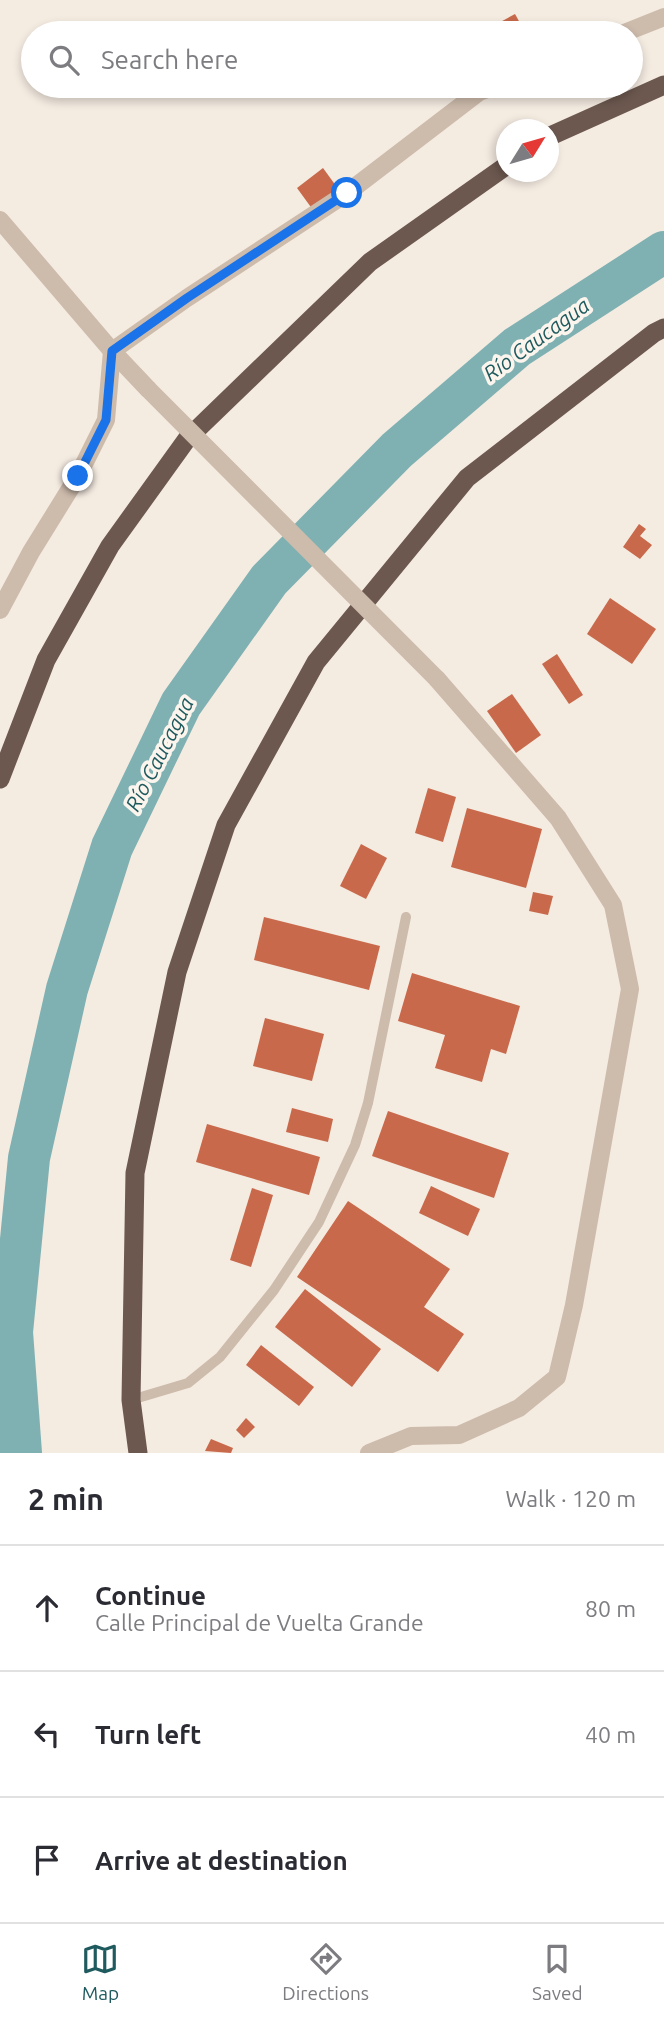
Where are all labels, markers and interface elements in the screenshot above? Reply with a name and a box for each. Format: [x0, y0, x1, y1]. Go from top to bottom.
search box [21, 21, 643, 98]
icon: search [45, 41, 83, 79]
text: Search here [101, 45, 238, 74]
north arrow [496, 119, 559, 182]
route start [331, 177, 362, 208]
water label: Río Caucagua [479, 293, 593, 385]
route end [62, 460, 93, 491]
water label: Río Caucagua [120, 693, 198, 815]
text: 2 min [28, 1482, 104, 1516]
text: Walk · 120 m [505, 1486, 636, 1511]
text: Continue [95, 1581, 206, 1610]
icon: ahead [28, 1589, 66, 1627]
text: 80 m [585, 1596, 636, 1621]
text: Calle Principal de Vuelta Grande [95, 1610, 424, 1635]
icon: left [28, 1715, 66, 1753]
text: Turn left [95, 1720, 201, 1749]
text: 40 m [585, 1722, 636, 1747]
icon: arrive [28, 1841, 66, 1879]
text: Arrive at destination [95, 1846, 348, 1875]
tab: Map [81, 1940, 119, 2004]
tab: Directions [282, 1940, 369, 2004]
tab: Saved [532, 1940, 583, 2004]

